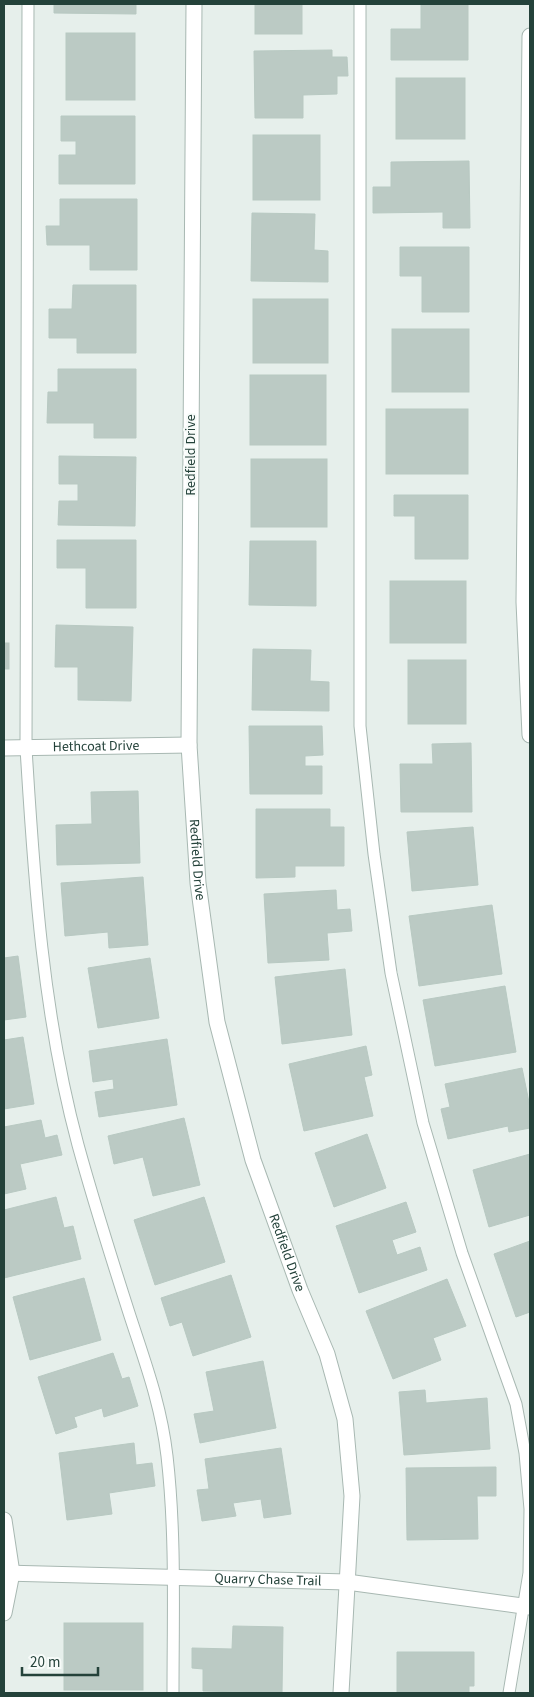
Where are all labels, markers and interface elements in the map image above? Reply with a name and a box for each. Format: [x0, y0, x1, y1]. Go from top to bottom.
street label: Redfield Drive [181, 414, 201, 496]
street label: Hethcoat Drive [53, 736, 140, 757]
street label: Redfield Drive [184, 818, 210, 902]
street label: Redfield Drive [263, 1211, 310, 1295]
street label: Quarry Chase Trail [214, 1569, 322, 1591]
scale bar [22, 1644, 99, 1676]
text: 20 m [30, 1652, 60, 1673]

